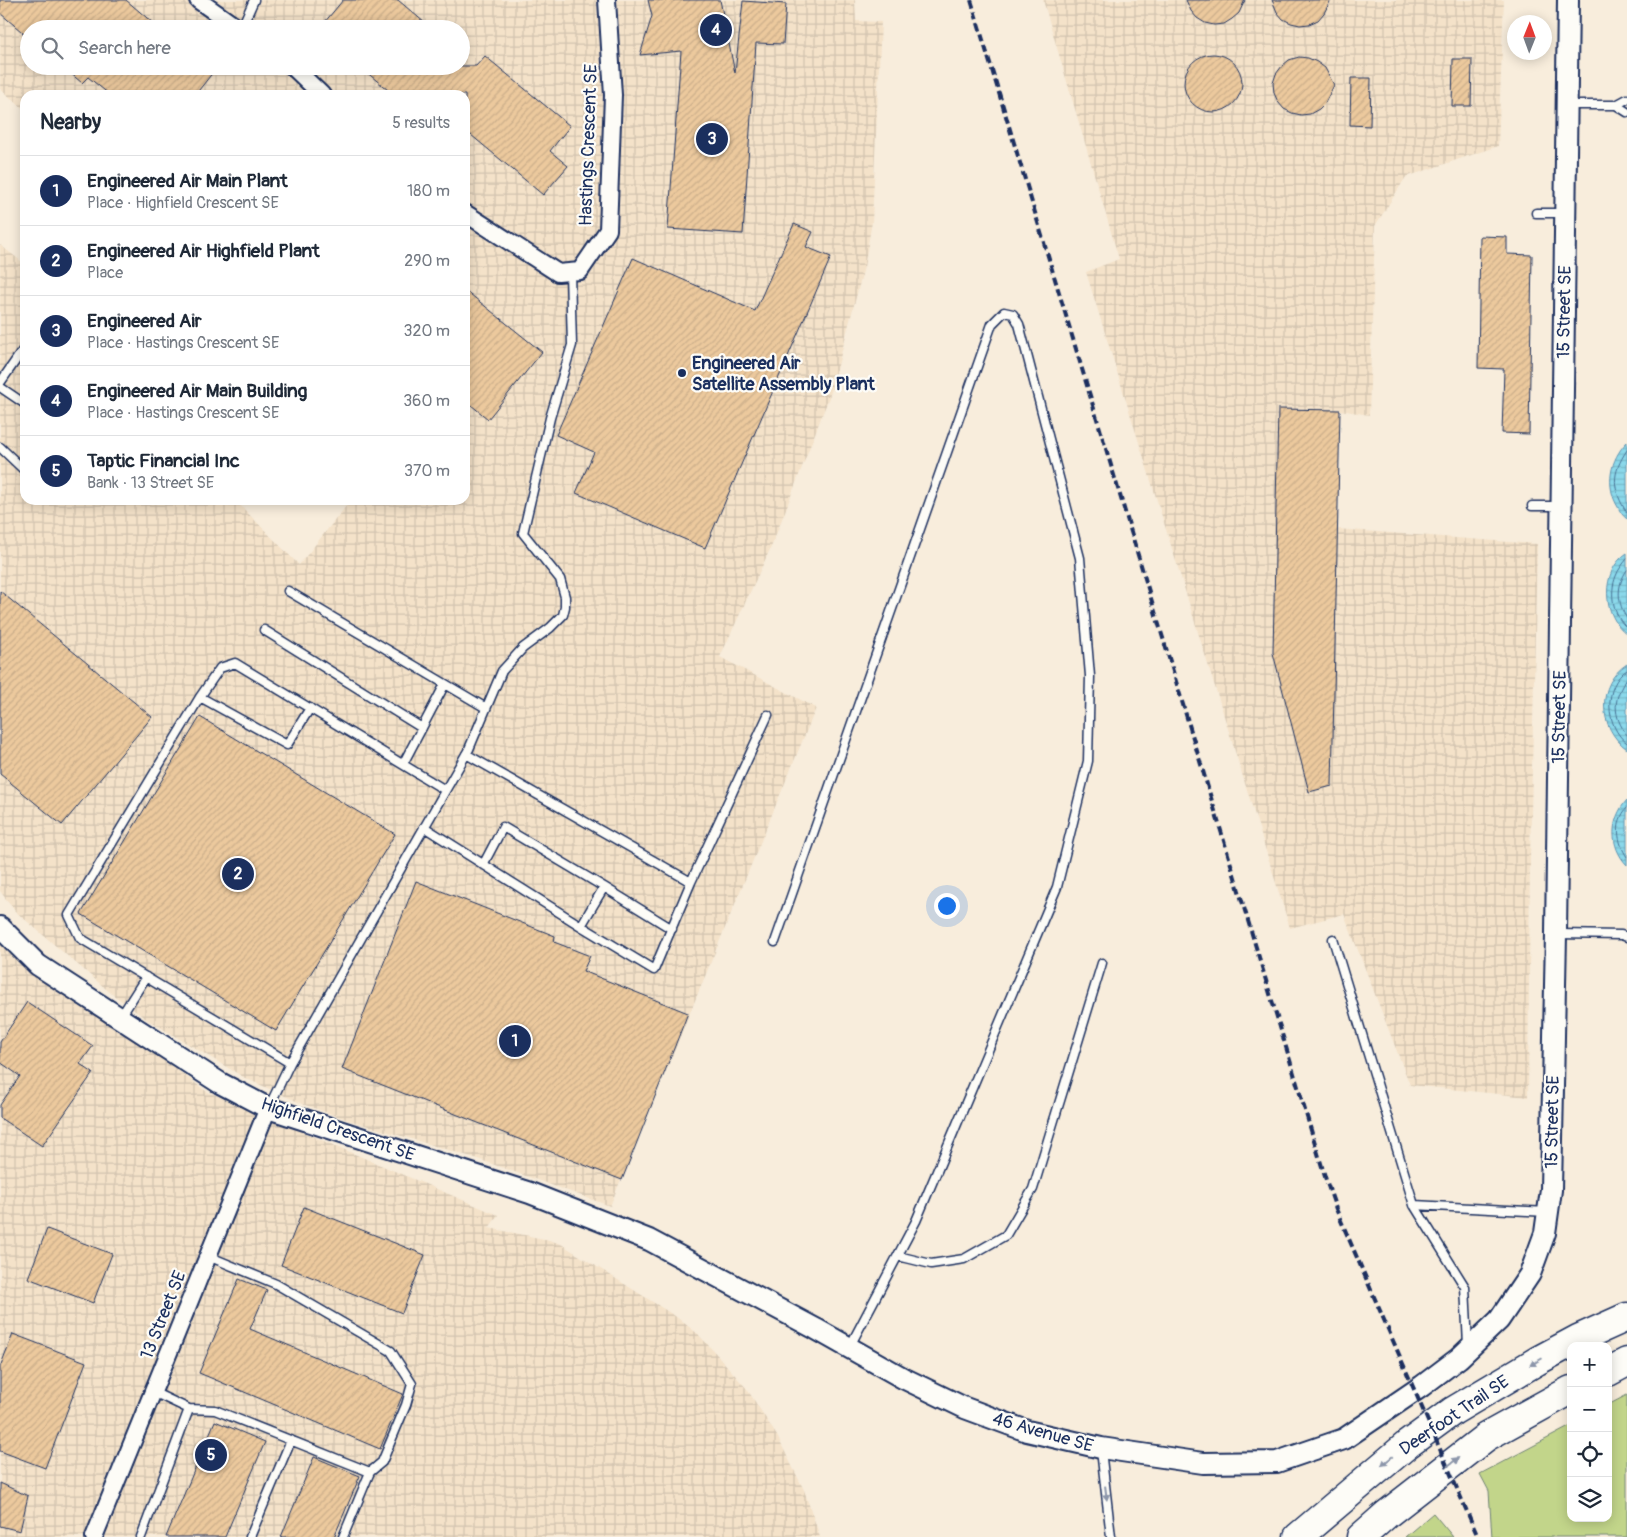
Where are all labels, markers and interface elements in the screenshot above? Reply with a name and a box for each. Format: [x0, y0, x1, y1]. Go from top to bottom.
pin: 4 [700, 11, 732, 49]
north arrow [1507, 15, 1552, 60]
search box [20, 20, 470, 75]
icon: search [38, 34, 66, 62]
text: Search here [78, 36, 171, 60]
street label: Hastings Crescent SE [574, 64, 603, 226]
text: Nearby [40, 109, 101, 136]
text: 5 results [392, 113, 450, 133]
pin: 3 [696, 120, 728, 158]
text: Engineered Air Main Plant [87, 169, 288, 193]
text: 1 [53, 181, 59, 201]
text: 180 m [407, 181, 450, 201]
text: Place · Highfield Crescent SE [87, 193, 279, 213]
text: Engineered Air Highfield Plant [87, 239, 320, 263]
text: 2 [52, 251, 60, 271]
text: 290 m [404, 251, 450, 271]
text: Place [87, 263, 123, 283]
street label: 15 Street SE [1552, 265, 1577, 359]
text: Engineered Air [87, 309, 202, 333]
text: 3 [52, 321, 60, 341]
text: 320 m [404, 321, 450, 341]
text: Place · Hastings Crescent SE [87, 333, 279, 353]
place label: Engineered Air Satellite Assembly Plant [692, 352, 875, 396]
marker: Engineered Air Satellite Assembly Plant [676, 367, 688, 379]
text: Engineered Air Main Building [87, 379, 307, 403]
text: 4 [51, 391, 61, 411]
text: 360 m [403, 391, 450, 411]
text: Place · Hastings Crescent SE [87, 403, 279, 423]
text: Taptic Financial Inc [87, 449, 240, 473]
text: 5 [52, 461, 60, 481]
text: 370 m [404, 461, 450, 481]
text: Bank · 13 Street SE [87, 473, 214, 493]
street label: 15 Street SE [1547, 670, 1572, 764]
pin: 2 [222, 855, 254, 893]
your location [934, 893, 960, 919]
pin: 1 [499, 1022, 531, 1060]
street label: 15 Street SE [1540, 1075, 1565, 1169]
street label: Highfield Crescent SE [258, 1092, 418, 1167]
street label: 13 Street SE [135, 1267, 192, 1363]
map controls [1567, 1342, 1612, 1522]
button: + [1567, 1342, 1612, 1387]
one-way arrow [1530, 1357, 1543, 1366]
street label: Deerfoot Trail SE [1395, 1370, 1514, 1461]
button: − [1567, 1387, 1612, 1432]
street label: 46 Avenue SE [990, 1407, 1096, 1458]
button: locate [1567, 1432, 1612, 1477]
pin: 5 [195, 1436, 227, 1474]
one-way arrow [1380, 1456, 1393, 1467]
one-way arrow [1446, 1457, 1459, 1468]
button: layers [1567, 1477, 1612, 1522]
one-way arrow [1102, 1485, 1110, 1501]

